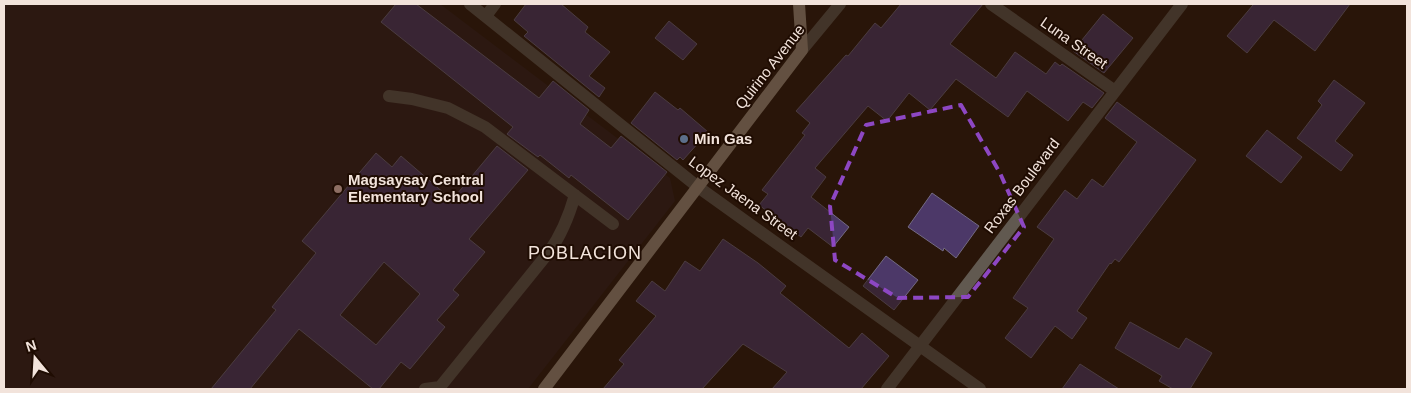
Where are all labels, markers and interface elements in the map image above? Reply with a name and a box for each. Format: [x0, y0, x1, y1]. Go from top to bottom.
street label: Luna Street [1038, 13, 1112, 72]
street label: Quirino Avenue [731, 21, 808, 112]
place label: Min Gas [694, 130, 752, 147]
marker: Min Gas [678, 133, 690, 145]
street label: Roxas Boulevard [980, 135, 1063, 236]
street label: Lopez Jaena Street [686, 152, 802, 243]
place label: Magsaysay Central Elementary School [348, 171, 484, 205]
marker: Magsaysay Central Elementary School [332, 183, 344, 195]
district label: POBLACION [528, 243, 642, 263]
north arrow [10, 333, 60, 383]
text: N [24, 336, 38, 355]

